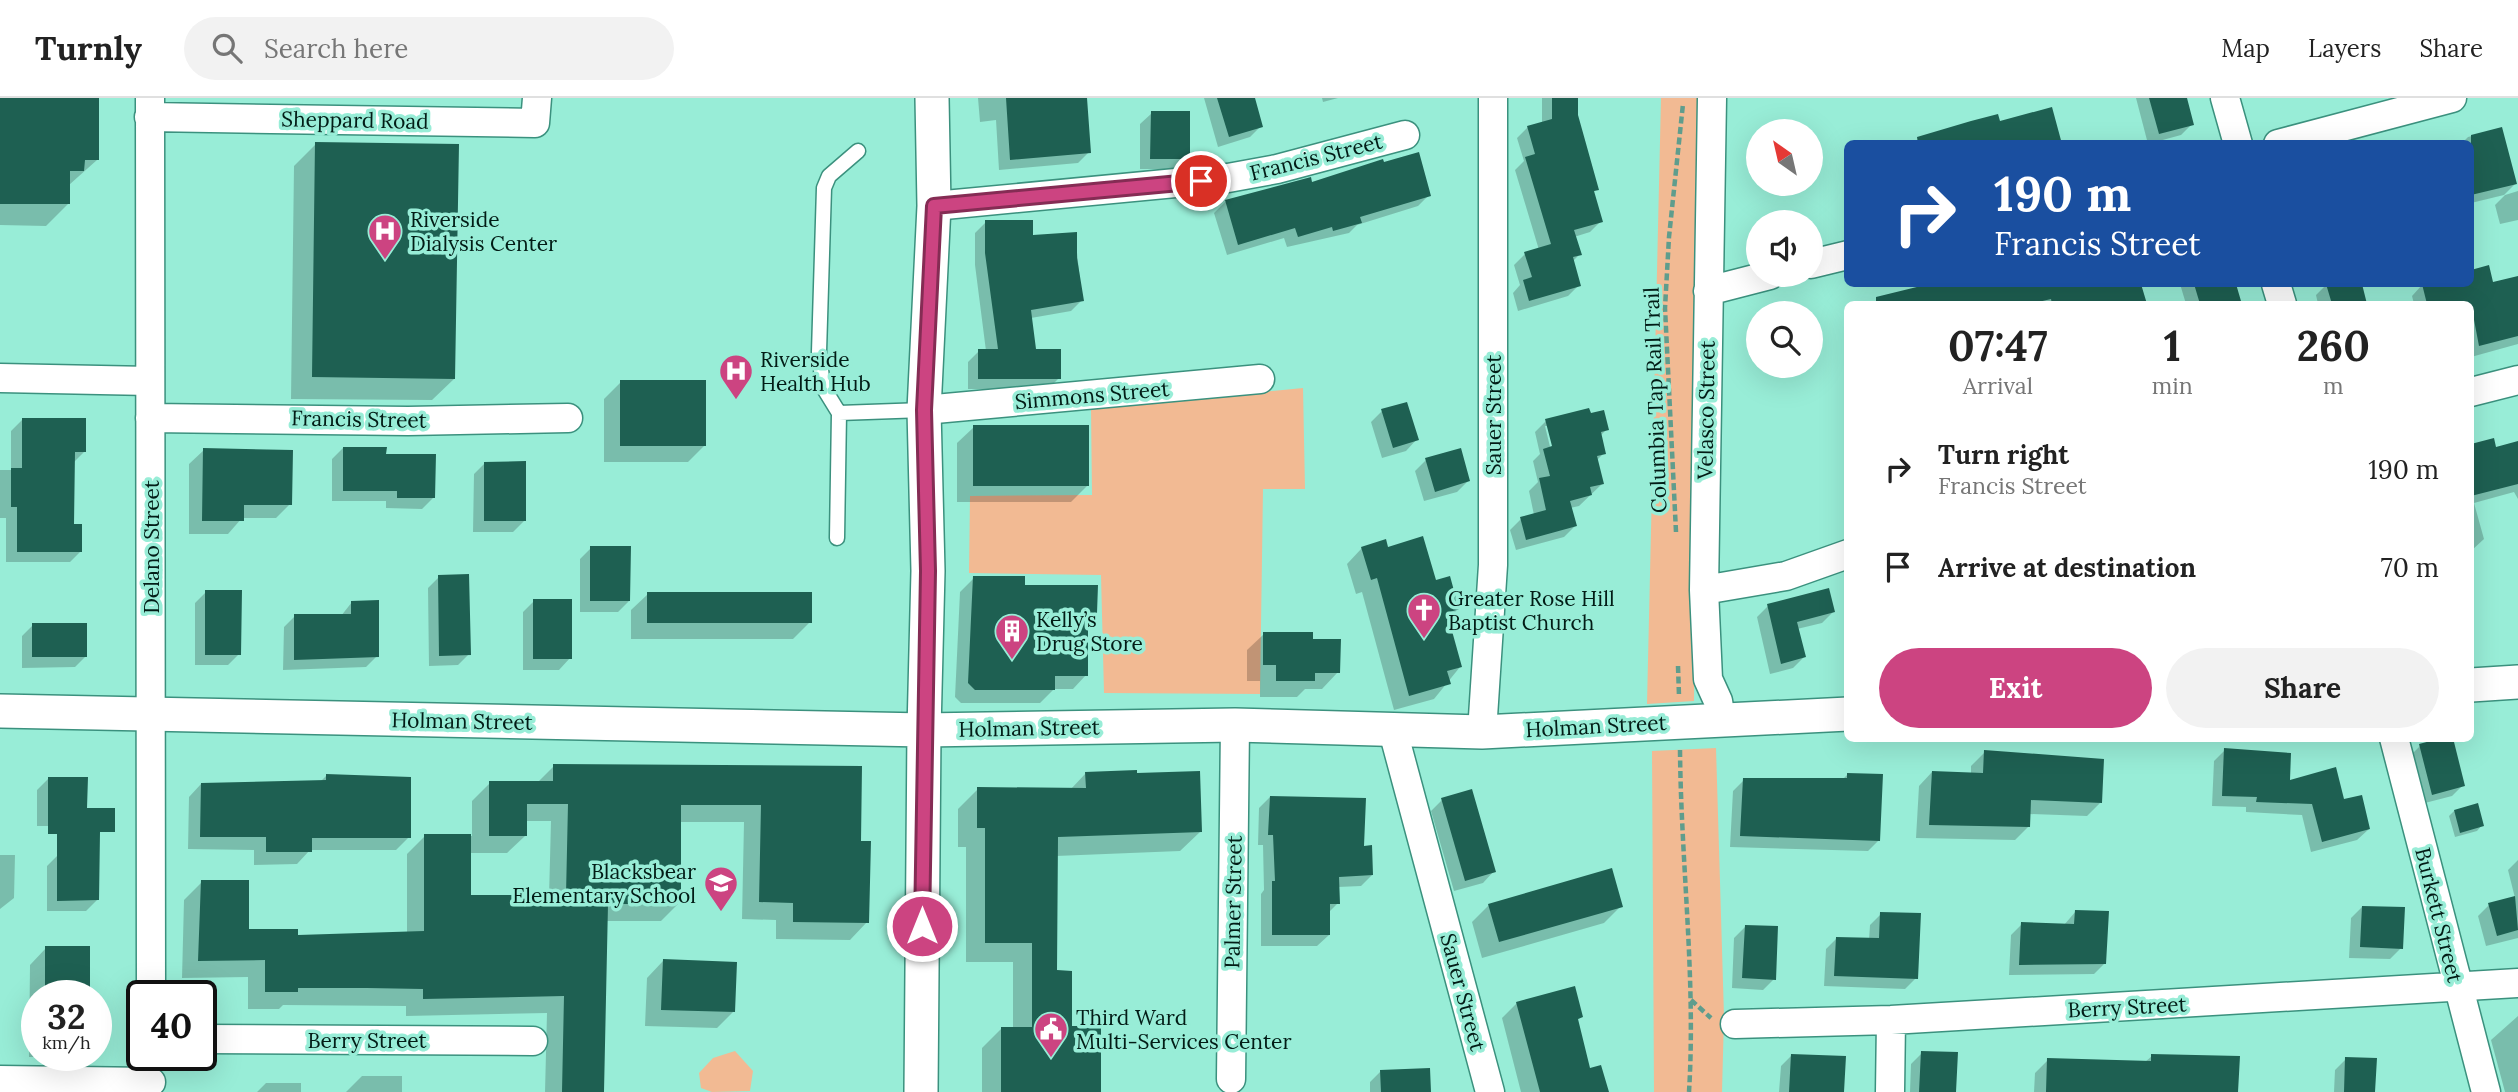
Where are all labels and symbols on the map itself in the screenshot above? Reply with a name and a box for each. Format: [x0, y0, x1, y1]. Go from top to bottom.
street label: Sheppard Road [281, 105, 429, 135]
north arrow [1746, 119, 1824, 196]
street label: Francis Street [1247, 127, 1386, 187]
pin [1171, 151, 1231, 211]
place label: Riverside Dialysis Center [410, 206, 557, 257]
hospital icon: Riverside Dialysis Center [366, 212, 404, 261]
street label: Columbia Tap Rail Trail [1638, 287, 1672, 513]
street label: Velasco Street [1691, 339, 1721, 481]
place label: Riverside Health Hub [760, 346, 871, 397]
hospital icon: Riverside Health Hub [717, 352, 755, 401]
street label: Sauer Street [1480, 354, 1507, 475]
street label: Simmons Street [1014, 375, 1171, 415]
street label: Francis Street [291, 404, 428, 434]
street label: Delano Street [138, 479, 165, 614]
place label: Greater Rose Hill Baptist Church [1448, 585, 1615, 636]
church icon: Greater Rose Hill Baptist Church [1405, 591, 1443, 640]
place label: Kelly’s Drug Store [1036, 606, 1143, 657]
building icon: Kelly’s Drug Store [993, 612, 1031, 661]
street label: Holman Street [391, 706, 534, 736]
street label: Holman Street [1525, 709, 1668, 743]
street label: Holman Street [958, 713, 1101, 743]
street label: Palmer Street [1218, 834, 1248, 969]
street label: Burkett Street [2409, 845, 2469, 986]
place label: Blacksbear Elementary School [512, 858, 696, 909]
school or university icon: Blacksbear Elementary School [702, 864, 740, 913]
position arrow [885, 889, 959, 963]
street label: Sauer Street [1434, 930, 1492, 1055]
speed limit sign: 40 [126, 980, 217, 1071]
street label: Berry Street [2067, 990, 2188, 1024]
place label: Third Ward Multi-Services Center [1076, 1004, 1291, 1055]
public building icon: Third Ward Multi-Services Center [1032, 1010, 1070, 1059]
street label: Berry Street [307, 1027, 427, 1054]

